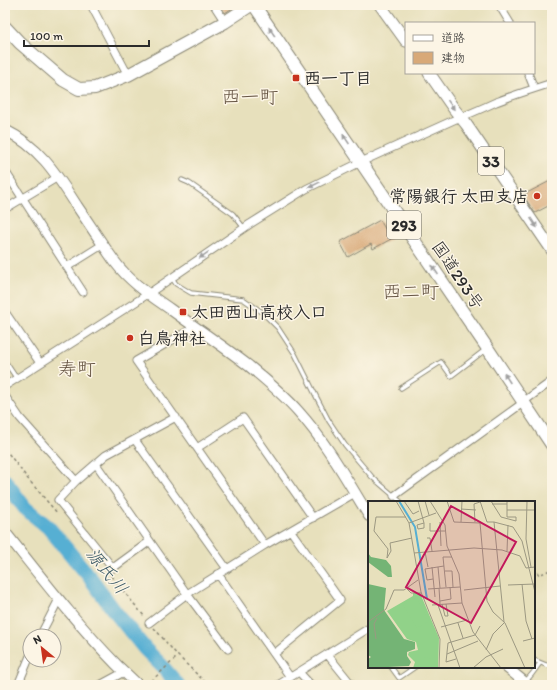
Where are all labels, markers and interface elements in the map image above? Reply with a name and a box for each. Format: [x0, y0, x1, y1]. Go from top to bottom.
scale bar [24, 22, 149, 48]
legend [405, 22, 535, 74]
one-way arrow [268, 27, 276, 37]
text: 100 m [30, 29, 63, 43]
text: 道路 [441, 31, 465, 45]
text: 建物 [441, 51, 465, 65]
place label: 西一丁目 [304, 68, 372, 88]
marker: 西一丁目 [291, 73, 301, 83]
district label: 西一町 [221, 85, 279, 108]
one-way arrow [447, 99, 455, 110]
one-way arrow [342, 134, 350, 145]
road number: 33 [478, 147, 504, 175]
one-way arrow [308, 182, 319, 188]
place label: 常陽銀行 太田支店 [389, 186, 529, 206]
marker: 常陽銀行 太田支店 [532, 191, 542, 201]
road number: 293 [387, 211, 421, 239]
one-way arrow [530, 217, 537, 229]
street label: 国道293号 [428, 237, 488, 313]
one-way arrow [199, 252, 210, 259]
one-way arrow [431, 265, 439, 275]
district label: 西二町 [382, 280, 440, 303]
place label: 太田西山高校入口 [191, 302, 327, 322]
marker: 太田西山高校入口 [178, 307, 188, 317]
place label: 白鳥神社 [138, 328, 206, 348]
marker: 白鳥神社 [125, 333, 135, 343]
district label: 寿町 [58, 357, 96, 380]
one-way arrow [503, 373, 511, 383]
inset map [368, 501, 535, 668]
water label: 源氏川 [81, 543, 133, 599]
north arrow [22, 628, 62, 668]
text: N [31, 632, 44, 647]

